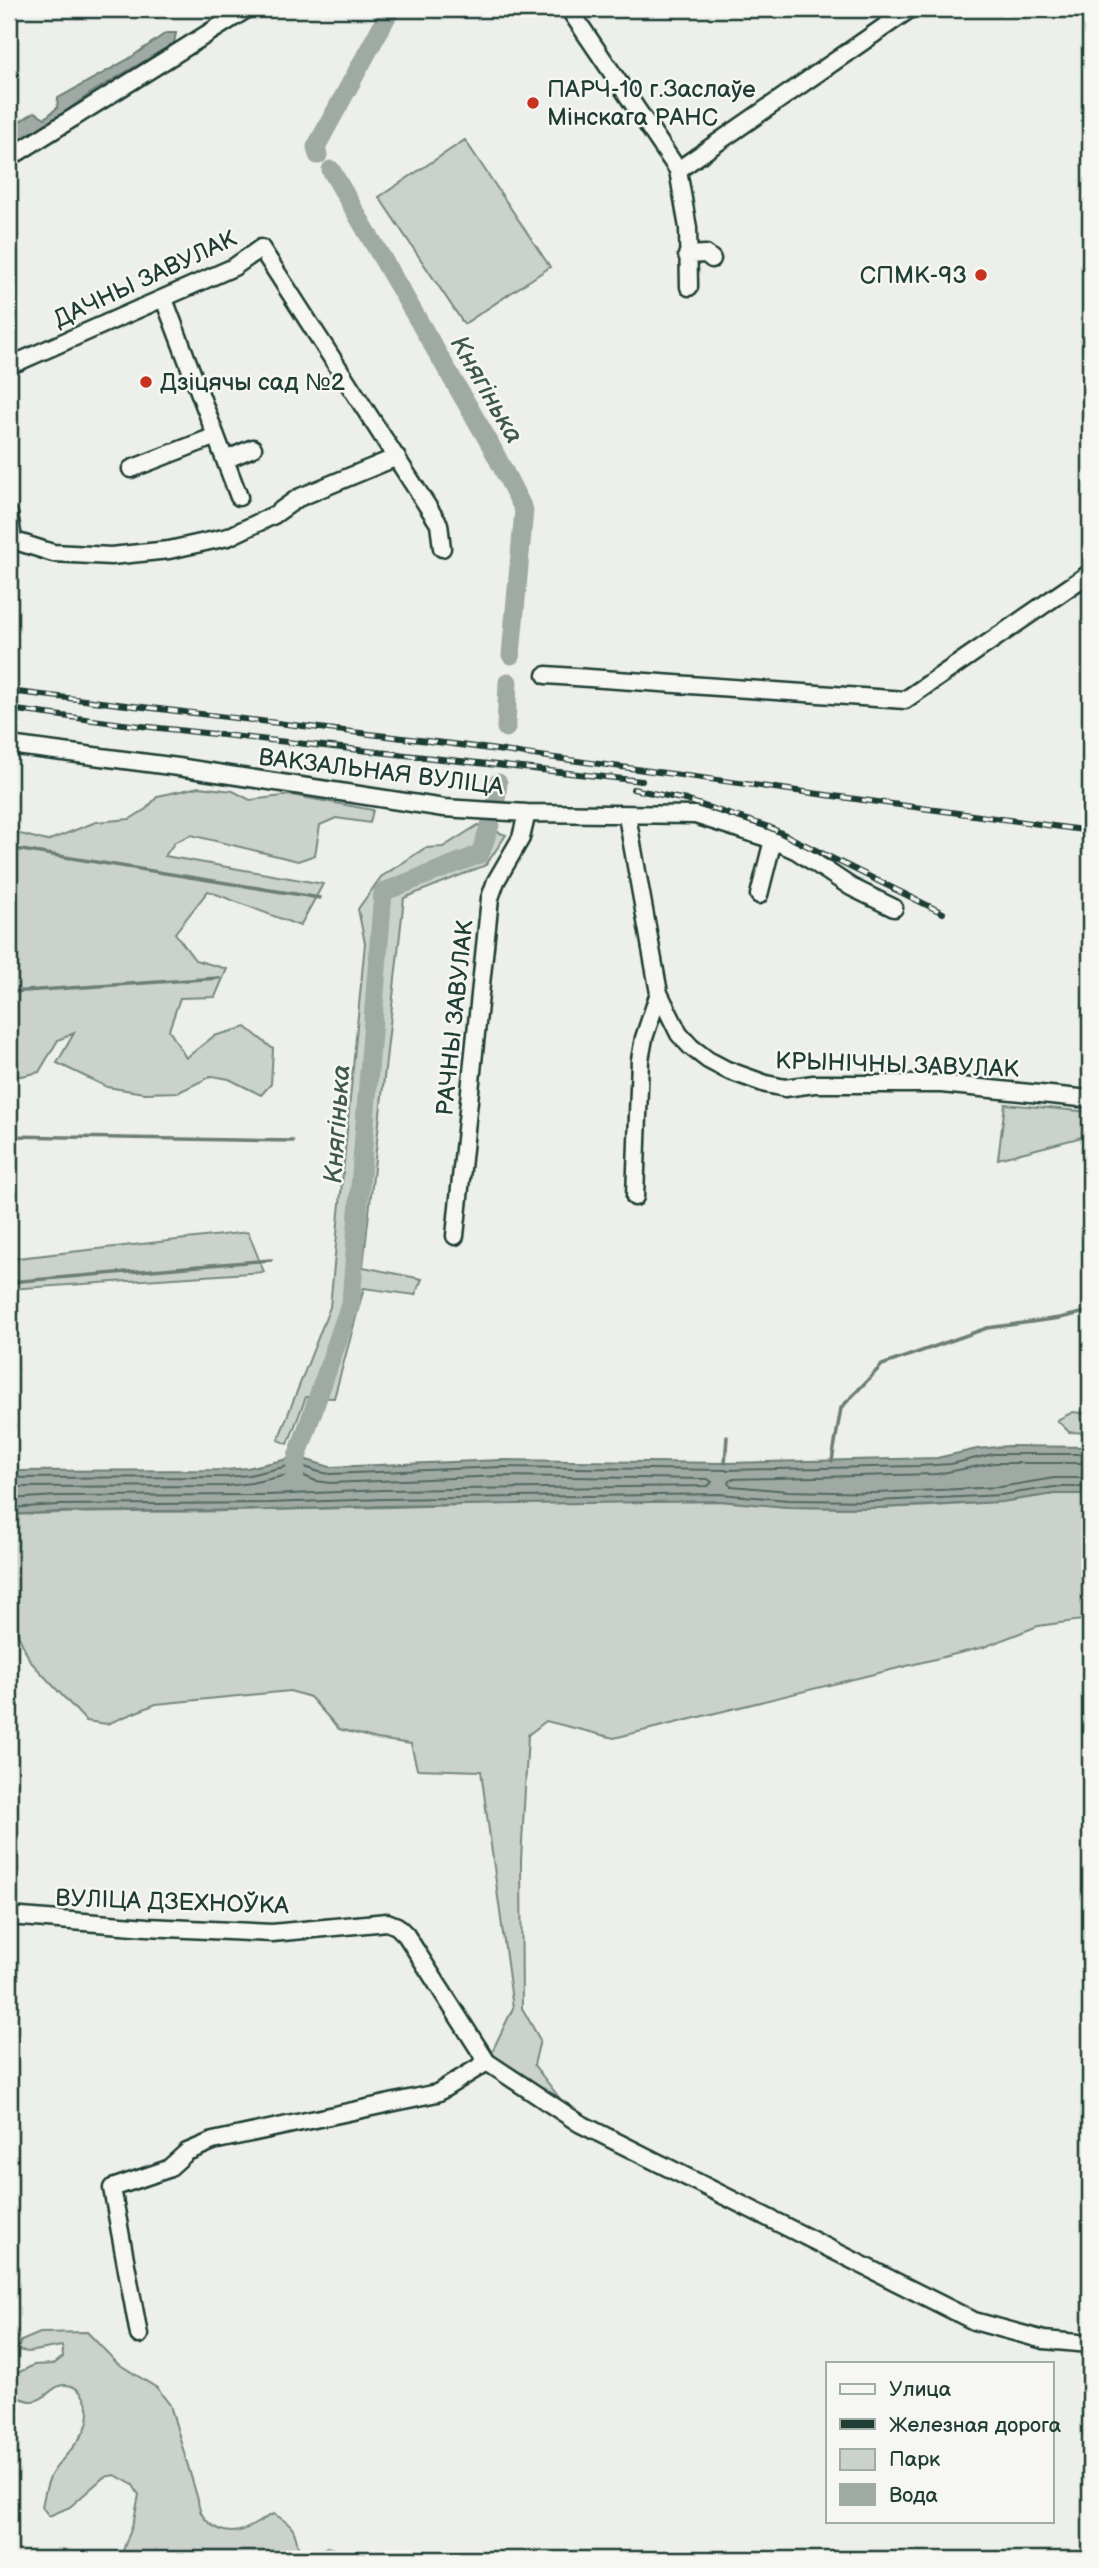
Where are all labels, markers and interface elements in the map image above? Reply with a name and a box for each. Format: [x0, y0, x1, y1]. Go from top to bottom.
place label: ПАРЧ-10 г.Заслаўе Мінскага РАНС [547, 75, 756, 132]
marker: ПАРЧ-10 г.Заслаўе Мінскага РАНС [525, 95, 541, 111]
street label: ДАЧНЫ ЗАВУЛАК [49, 224, 241, 334]
place label: СПМК-93 [860, 261, 967, 290]
marker: СПМК-93 [973, 267, 989, 283]
water label: Княгінька [443, 331, 529, 449]
place label: Дзіцячы сад №2 [160, 368, 345, 397]
marker: Дзіцячы сад №2 [138, 374, 154, 390]
street label: ВАКЗАЛЬНАЯ ВУЛІЦА [257, 743, 506, 801]
street label: РАЧНЫ ЗАВУЛАК [430, 918, 480, 1117]
street label: КРЫНІЧНЫ ЗАВУЛАК [775, 1046, 1020, 1084]
water label: Княгінька [318, 1063, 358, 1185]
street label: ВУЛІЦА ДЗЕХНОЎКА [55, 1883, 290, 1921]
legend [826, 2362, 1054, 2522]
text: Улица [889, 2377, 952, 2402]
text: Железная дорога [889, 2413, 1062, 2438]
text: Парк [889, 2447, 940, 2472]
text: Вода [889, 2483, 938, 2508]

